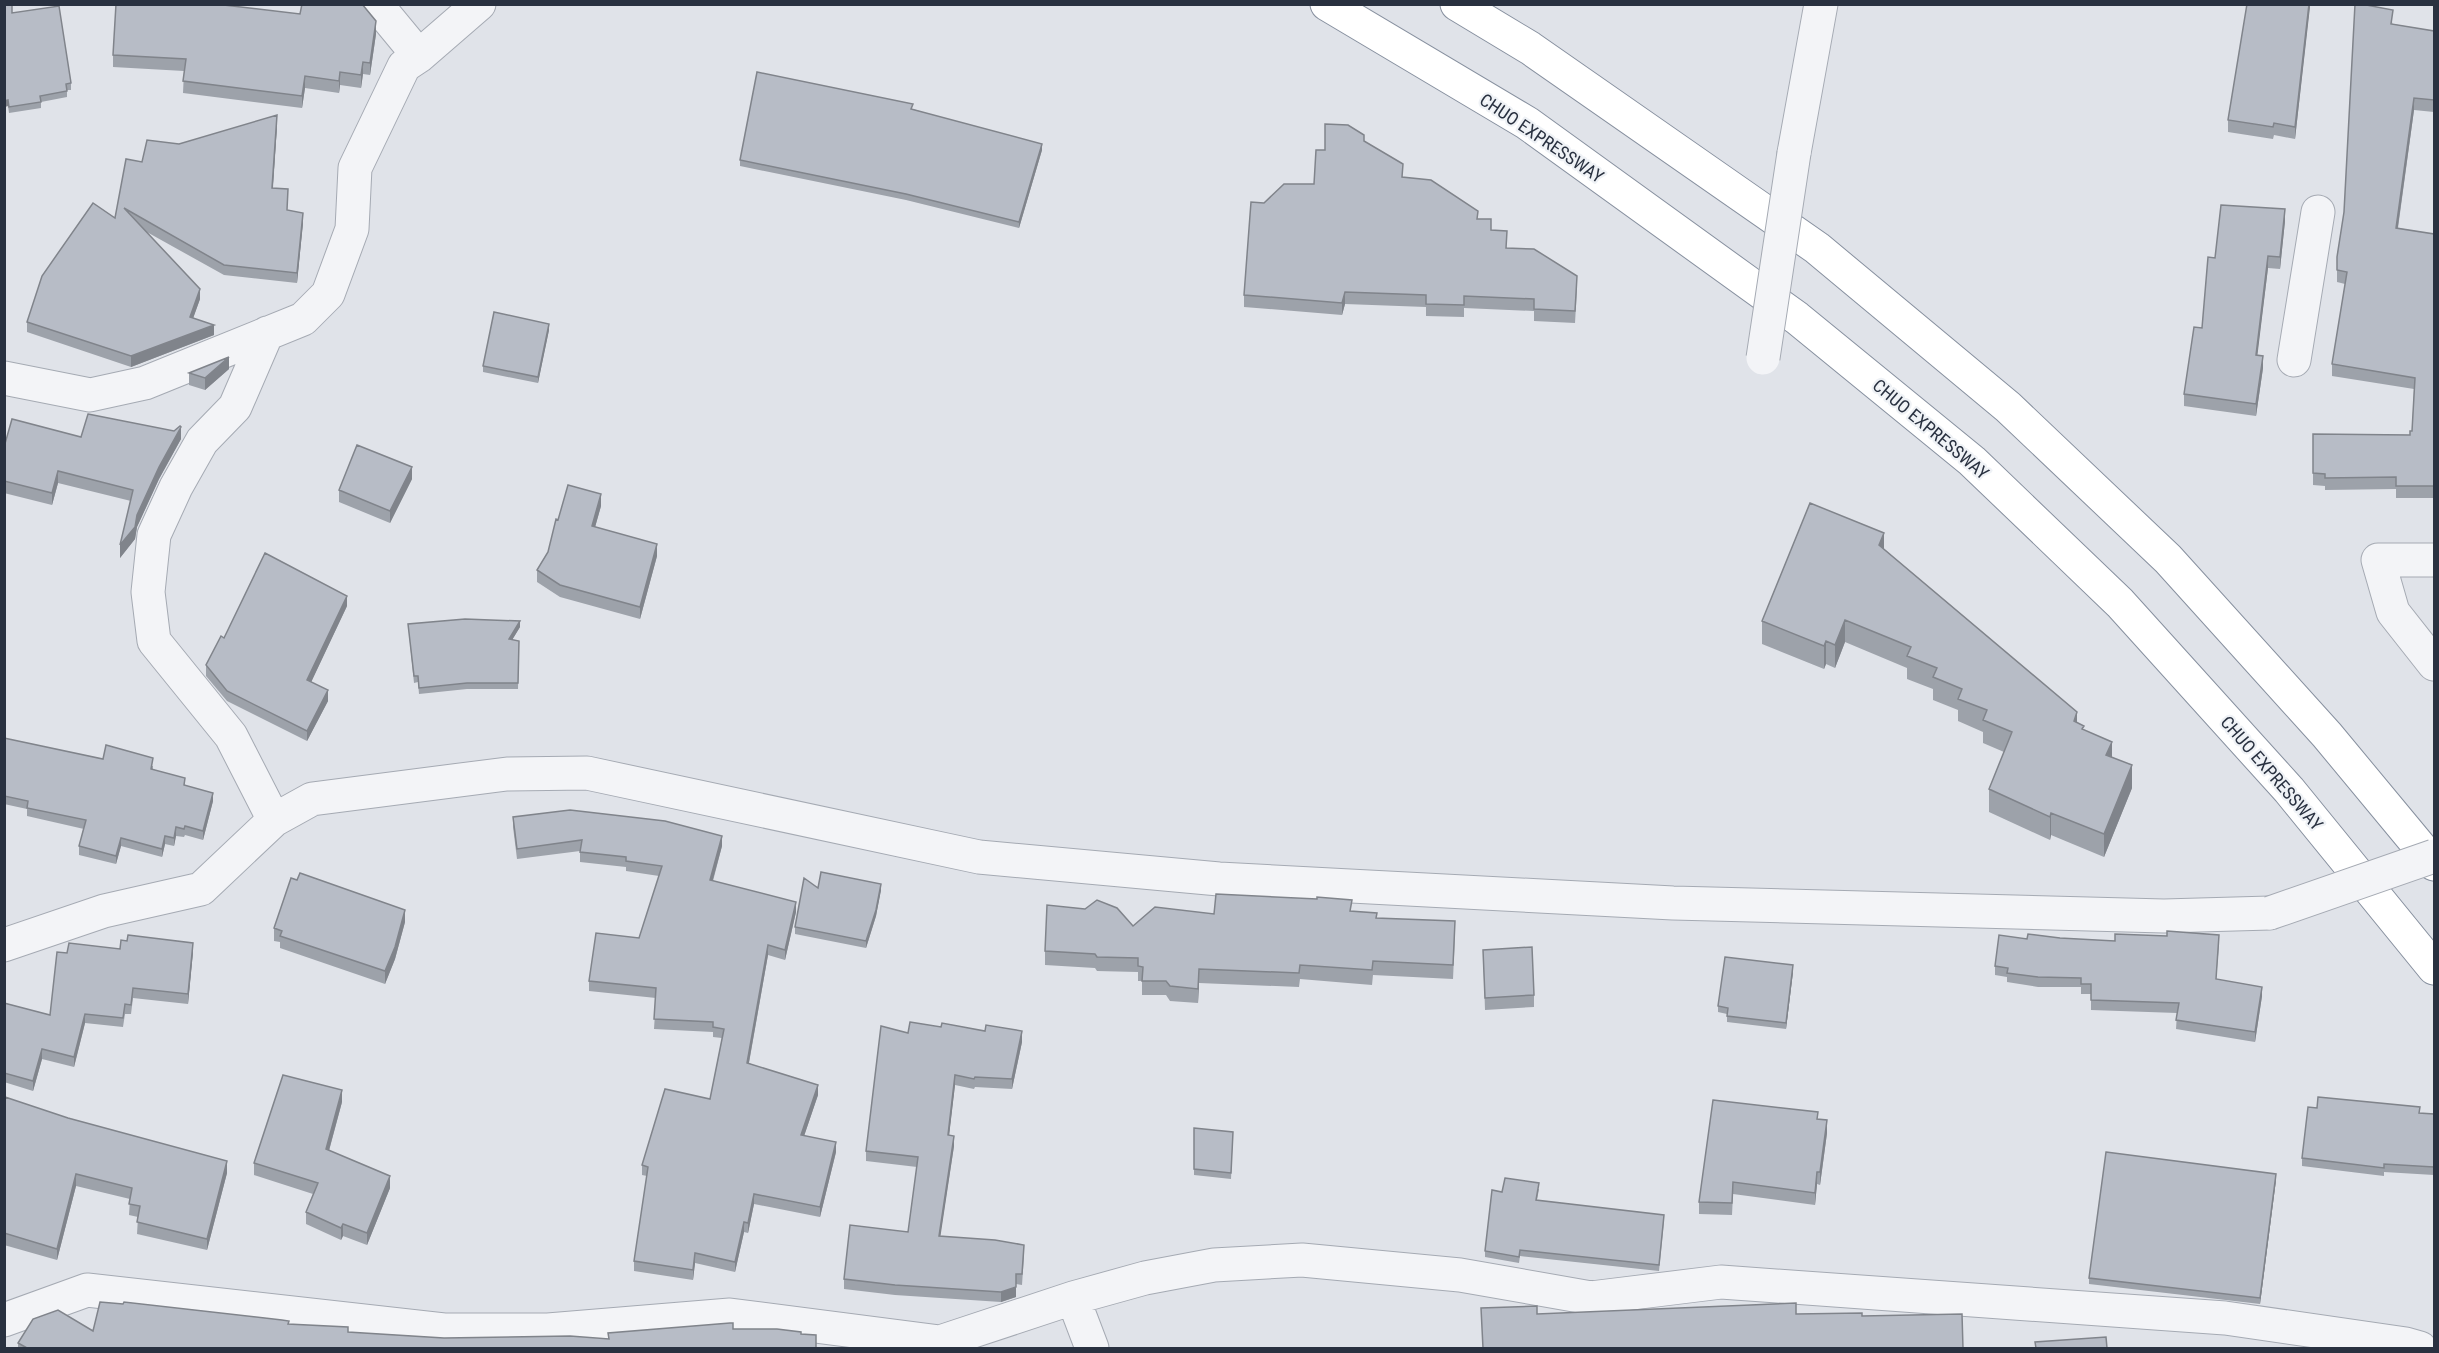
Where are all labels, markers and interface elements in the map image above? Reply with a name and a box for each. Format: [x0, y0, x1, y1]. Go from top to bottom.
street label: CHUO EXPRESSWAY [1476, 89, 1608, 187]
street label: CHUO EXPRESSWAY [1869, 374, 1994, 484]
street label: CHUO EXPRESSWAY [2217, 711, 2328, 835]

